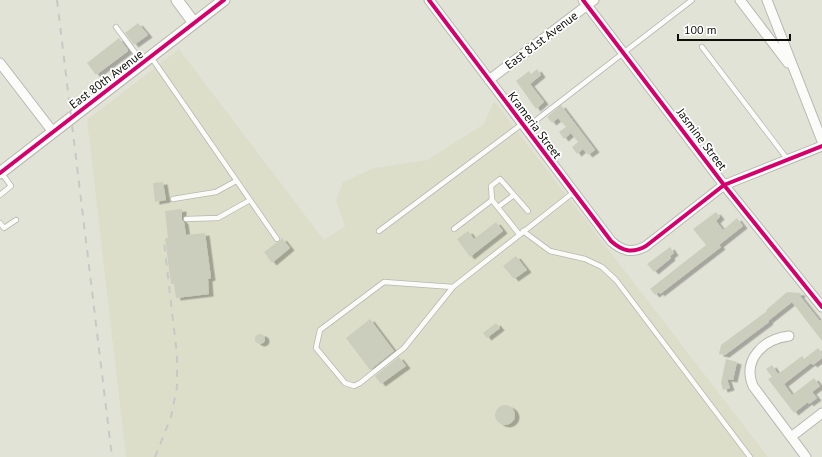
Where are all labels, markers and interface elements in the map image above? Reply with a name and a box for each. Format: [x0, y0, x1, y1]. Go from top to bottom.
street label: East 81st Avenue [502, 8, 580, 72]
scale bar [678, 16, 790, 42]
text: 100 m [684, 22, 717, 37]
street label: East 80th Avenue [66, 46, 146, 112]
street label: Krameria Street [505, 89, 565, 161]
street label: Jasmine Street [673, 104, 730, 173]

